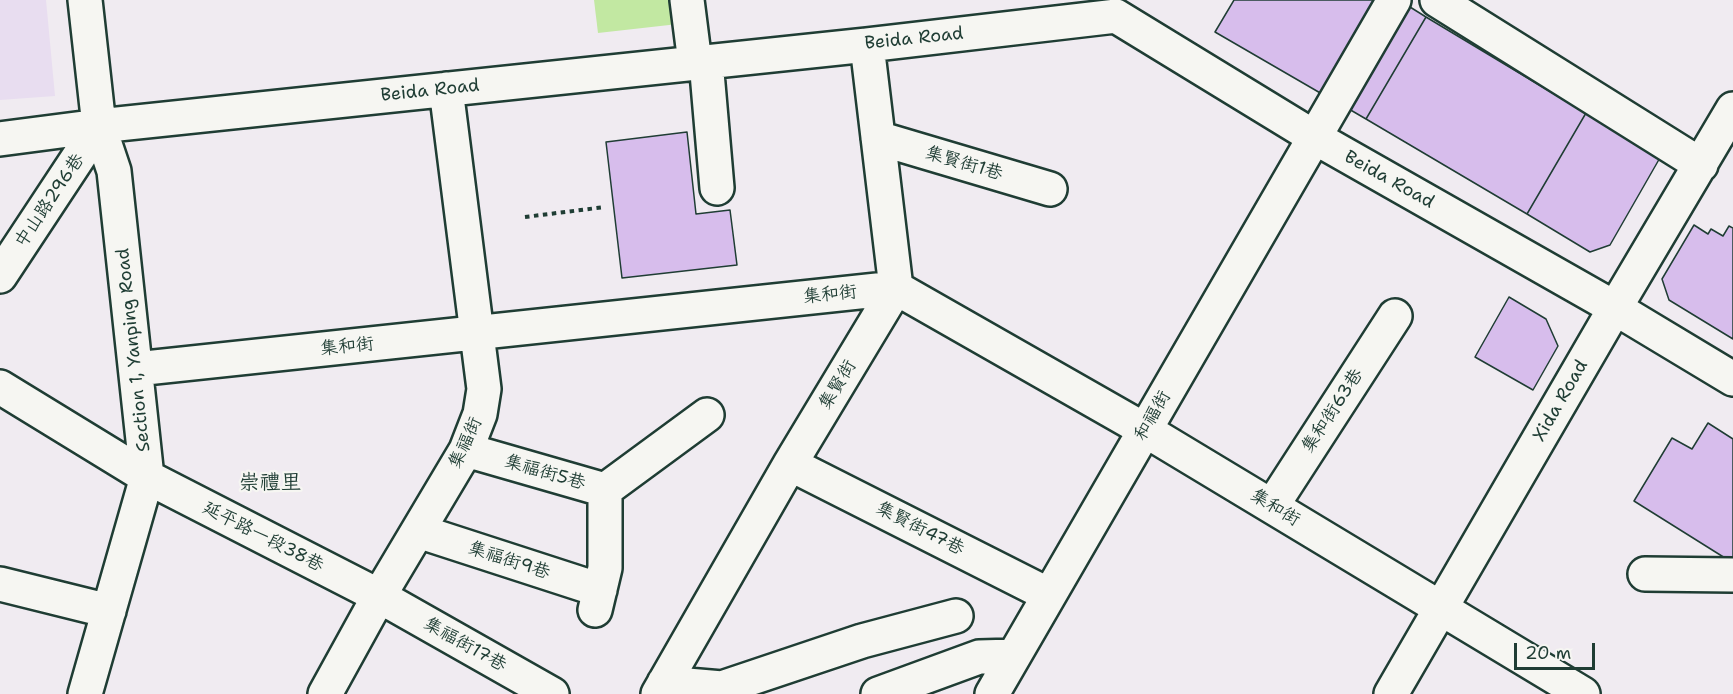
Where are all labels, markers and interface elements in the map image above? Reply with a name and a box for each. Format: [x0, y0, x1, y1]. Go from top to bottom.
street label: Beida Road [864, 23, 964, 55]
street label: Beida Road [380, 75, 480, 107]
street label: 集賢街1巷 [923, 143, 1005, 185]
street label: Beida Road [1340, 147, 1438, 213]
street label: 中山路296巷 [11, 150, 89, 252]
street label: Section 1, Yanping Road [113, 247, 155, 453]
street label: 集和街 [802, 281, 858, 309]
street label: 集和街 [319, 333, 375, 361]
street label: 集賢街 [815, 356, 861, 414]
street label: Xida Road [1529, 356, 1593, 446]
street label: 集和街63巷 [1298, 365, 1368, 457]
street label: 和福街 [1130, 387, 1176, 445]
street label: 集福街 [445, 414, 487, 472]
street label: 集福街5巷 [502, 451, 588, 495]
district label: 崇禮里 [239, 471, 301, 497]
street label: 集和街 [1246, 485, 1304, 531]
street label: 延平路一段38巷 [199, 497, 327, 577]
street label: 集賢街47巷 [872, 498, 968, 560]
street label: 集福街9巷 [465, 538, 553, 584]
street label: 集福街17巷 [420, 613, 510, 677]
scale bar [1517, 631, 1598, 669]
text: 20 m [1525, 641, 1571, 665]

